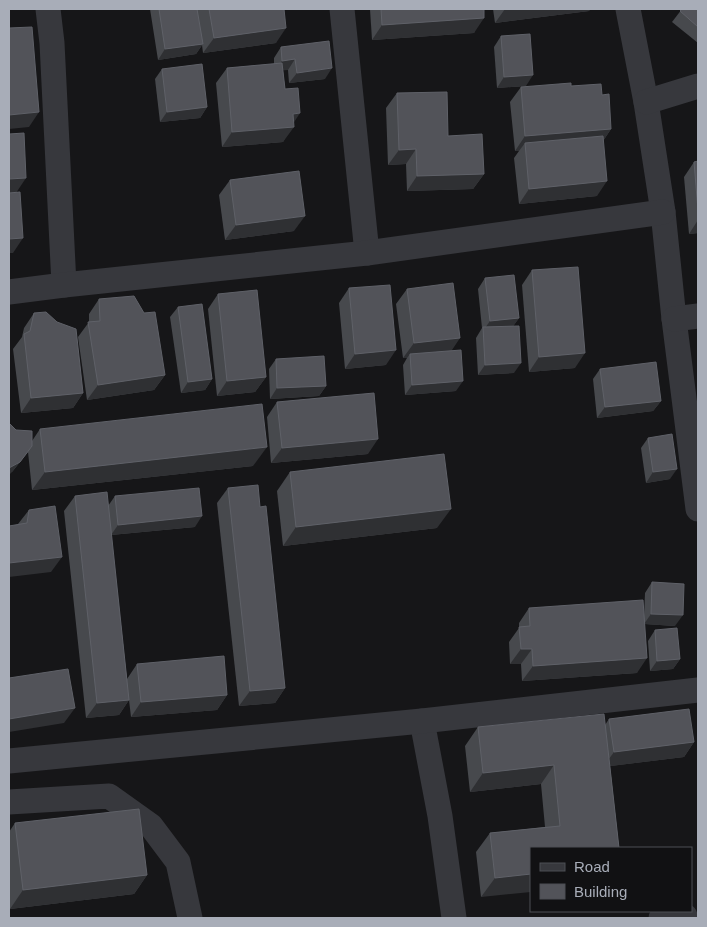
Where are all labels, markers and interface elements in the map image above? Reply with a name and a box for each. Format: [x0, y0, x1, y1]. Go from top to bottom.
legend [530, 847, 692, 912]
text: Road [574, 858, 610, 875]
text: Building [574, 883, 627, 900]

